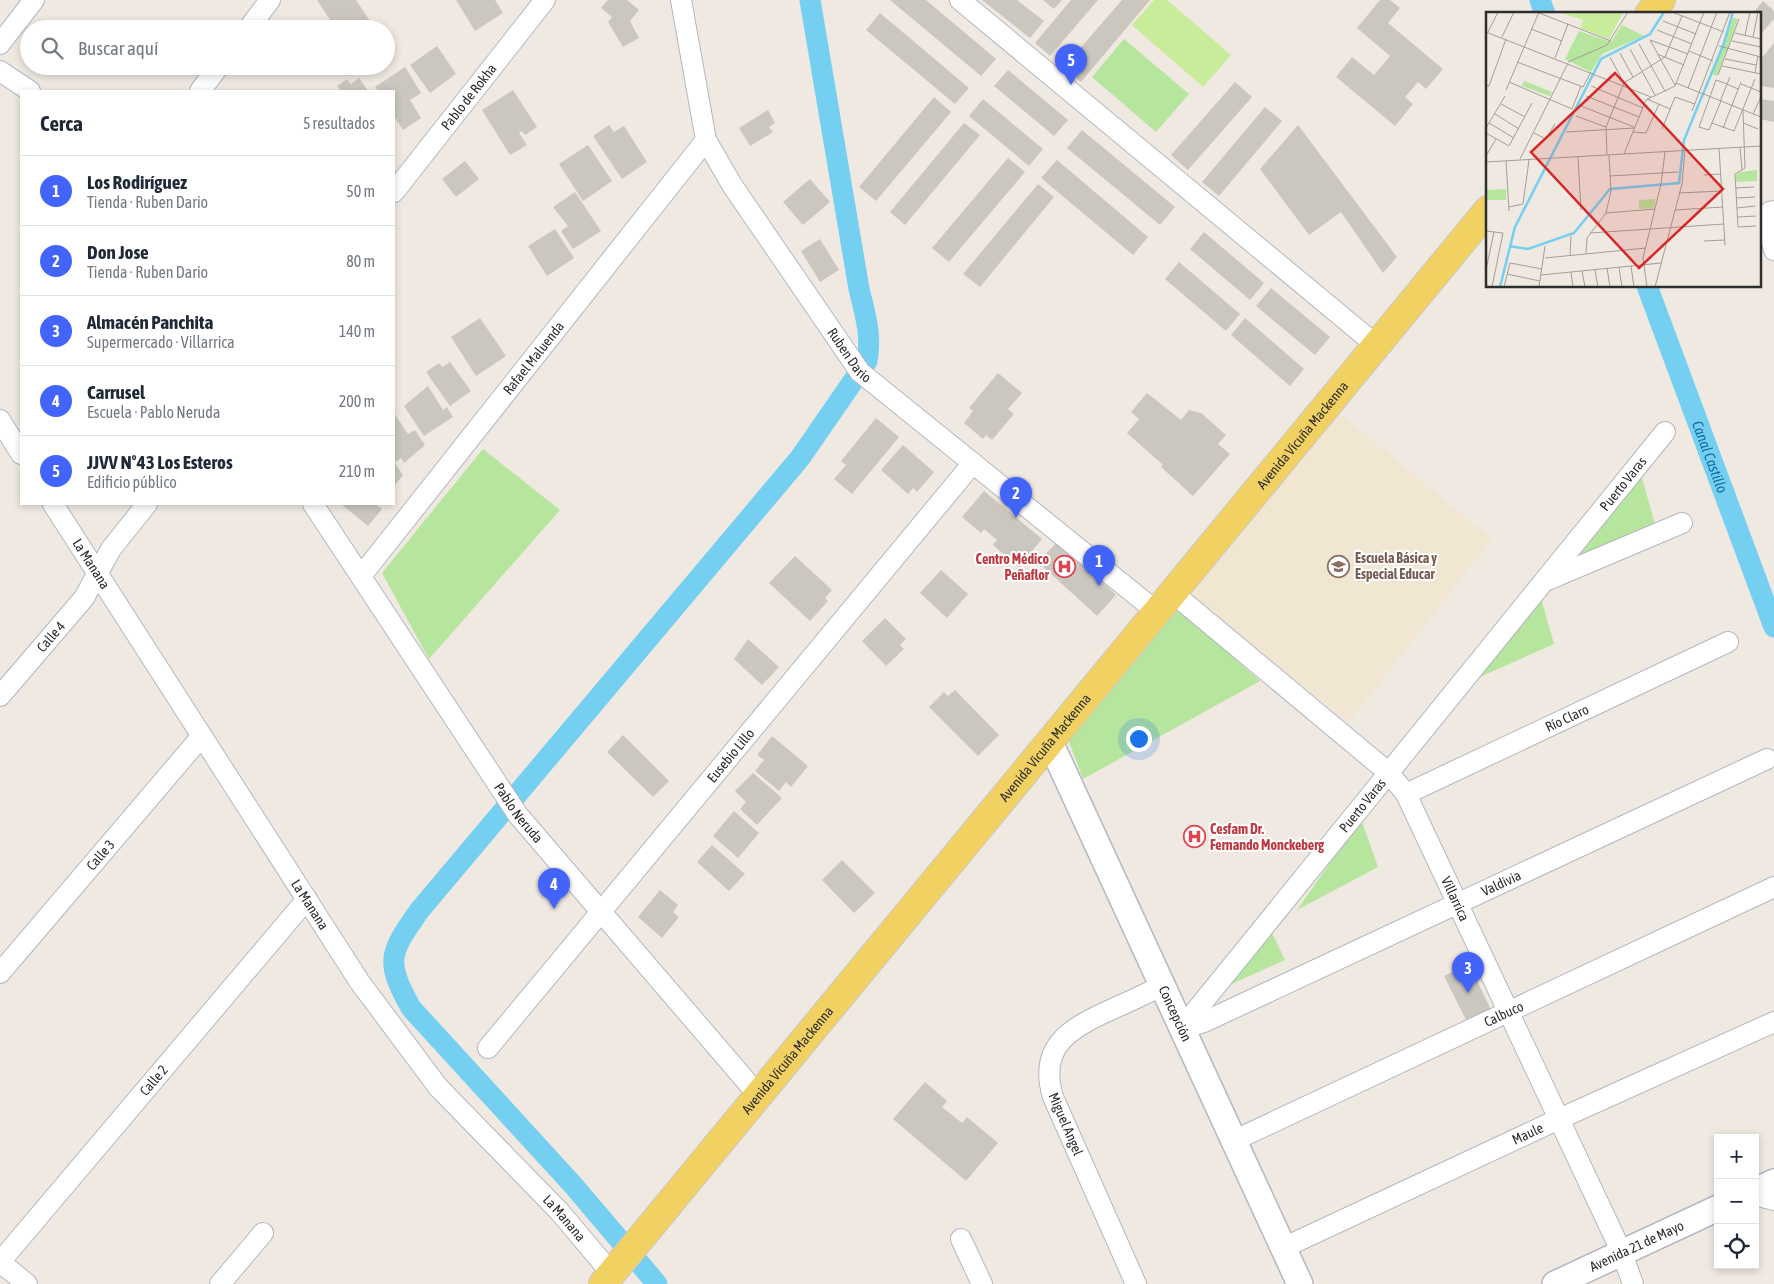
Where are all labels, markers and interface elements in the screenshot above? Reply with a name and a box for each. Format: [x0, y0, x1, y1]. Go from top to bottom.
inset map [1486, 12, 1762, 288]
search box [20, 20, 395, 75]
icon: search [38, 34, 66, 62]
text: Buscar aquí [78, 37, 158, 59]
pin: 5 [1055, 44, 1087, 85]
street label: Pablo de Rokha [438, 61, 500, 133]
text: Cerca [40, 111, 83, 135]
text: 5 resultados [303, 114, 375, 132]
text: Los Rodiríguez [87, 171, 187, 193]
text: 1 [52, 182, 60, 200]
text: 50 m [346, 182, 375, 200]
text: Tienda · Ruben Dario [87, 193, 208, 211]
text: Don Jose [87, 241, 149, 263]
text: 2 [52, 252, 60, 270]
text: 80 m [346, 252, 375, 270]
text: Tienda · Ruben Dario [87, 263, 208, 281]
text: Almacén Panchita [87, 311, 213, 333]
street label: Rafael Maluenda [500, 318, 567, 398]
text: 3 [52, 322, 60, 340]
text: 140 m [339, 322, 375, 340]
street label: Ruben Dario [824, 325, 874, 386]
text: Supermercado · Villarrica [87, 333, 235, 351]
street label: Avenida Vicuña Mackenna [1254, 378, 1352, 492]
text: Carrusel [87, 381, 145, 403]
text: 4 [52, 392, 60, 410]
text: 200 m [339, 392, 375, 410]
text: Escuela · Pablo Neruda [87, 403, 220, 421]
water label: Canal Castillo [1689, 418, 1732, 495]
text: JJVV Nº43 Los Esteros [87, 451, 233, 473]
street label: Puerto Varas [1596, 453, 1650, 514]
text: 5 [52, 462, 60, 480]
text: 210 m [339, 462, 375, 480]
text: Edificio público [87, 473, 177, 491]
pin: 2 [1000, 477, 1032, 518]
street label: La Manana [69, 536, 113, 592]
pin: 1 [1083, 545, 1115, 586]
place label: Escuela Básica y Especial Educar [1355, 550, 1437, 582]
place label: Centro Médico Peñaflor [976, 551, 1050, 583]
school or university icon: Escuela Básica y Especial Educar [1327, 554, 1351, 578]
hospital icon: Centro Médico Peñaflor [1053, 555, 1077, 579]
street label: Calle 4 [33, 618, 68, 655]
street label: Avenida Vicuña Mackenna [996, 691, 1094, 805]
street label: Río Claro [1543, 701, 1591, 735]
street label: Eusebio Lillo [704, 725, 757, 786]
your location [1126, 726, 1152, 752]
street label: Puerto Varas [1336, 775, 1389, 835]
street label: Pablo Neruda [491, 780, 546, 846]
place label: Cesfam Dr. Fernando Monckeberg [1210, 821, 1325, 853]
hospital icon: Cesfam Dr. Fernando Monckeberg [1182, 825, 1206, 849]
street label: Calle 3 [83, 836, 118, 874]
street label: Valdivia [1479, 867, 1524, 899]
pin: 4 [538, 868, 570, 909]
street label: Villarrica [1438, 874, 1473, 924]
street label: La Manana [288, 877, 332, 933]
pin: 3 [1452, 952, 1484, 993]
street label: Concepción [1155, 983, 1195, 1044]
street label: Calbuco [1481, 998, 1526, 1030]
street label: Avenida Vicuña Mackenna [738, 1003, 836, 1117]
street label: Calle 2 [136, 1062, 171, 1099]
street label: Miguel Angel [1046, 1090, 1087, 1158]
street label: Maule [1509, 1120, 1546, 1148]
map controls [1714, 1134, 1759, 1269]
button: + [1714, 1134, 1759, 1179]
button: − [1714, 1179, 1759, 1224]
street label: La Manana [540, 1192, 589, 1244]
street label: Avenida 21 de Mayo [1587, 1217, 1686, 1275]
button: locate [1714, 1224, 1759, 1269]

